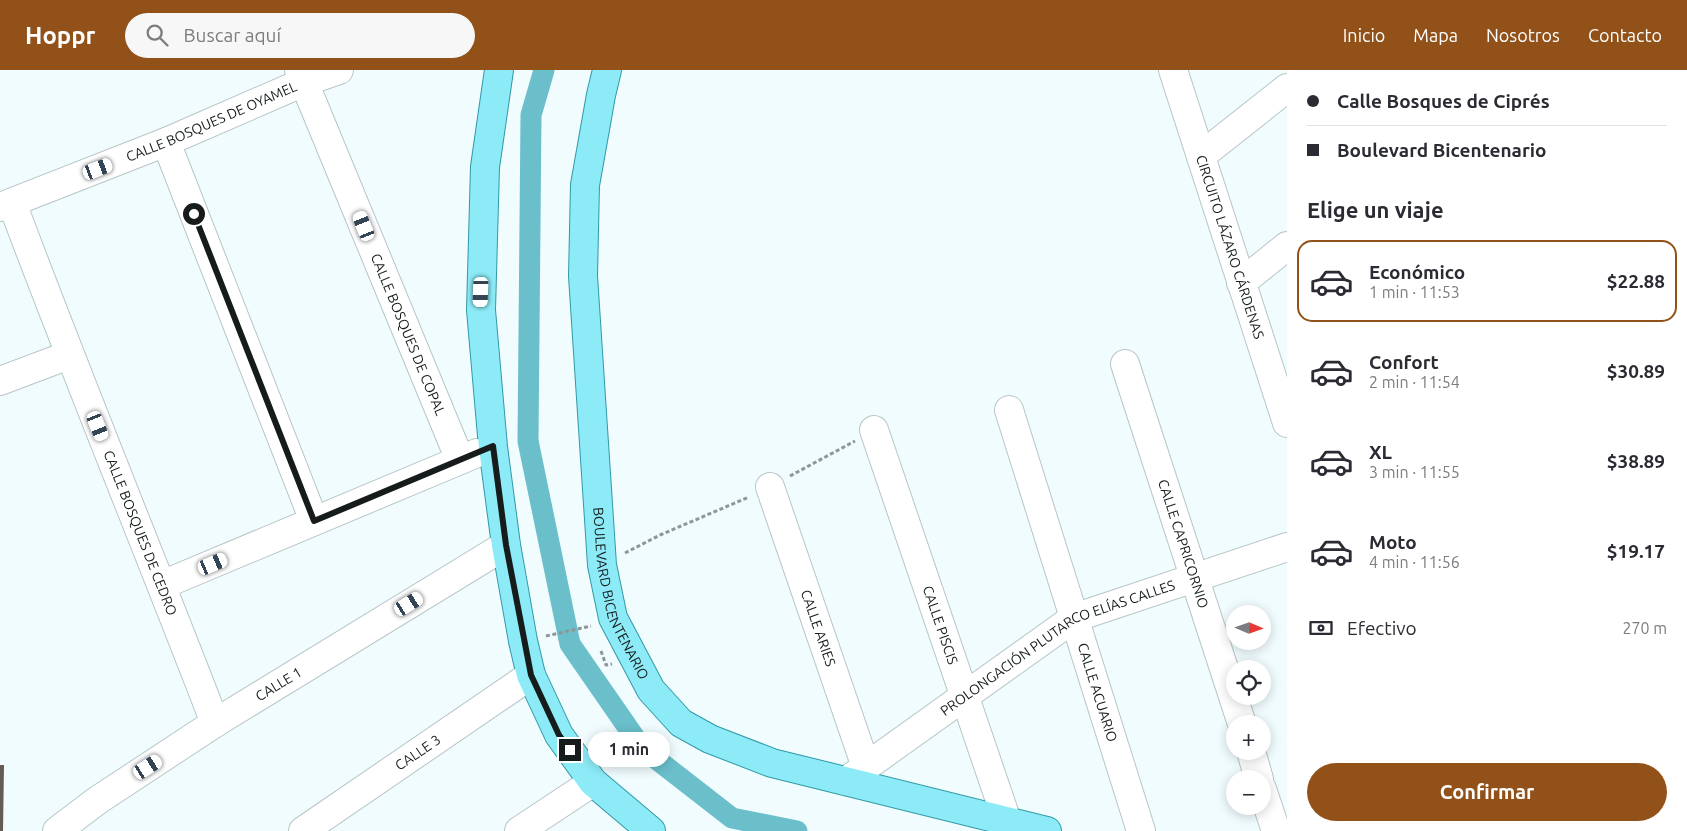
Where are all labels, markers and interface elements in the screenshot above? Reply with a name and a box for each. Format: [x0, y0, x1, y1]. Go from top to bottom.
search box [125, 13, 475, 58]
icon: search [143, 21, 171, 49]
text: Hoppr [25, 22, 95, 49]
text: Buscar aquí [183, 24, 281, 46]
text: Inicio [1343, 25, 1385, 45]
text: Mapa [1413, 25, 1458, 45]
text: Nosotros [1486, 25, 1560, 45]
text: Contacto [1588, 25, 1662, 45]
street label: CALLE BOSQUES DE OYAMEL [124, 78, 299, 165]
text: Calle Bosques de Ciprés [1337, 90, 1550, 112]
text: Boulevard Bicentenario [1337, 139, 1546, 161]
street label: CIRCUITO LÁZARO CÁRDENAS [1193, 153, 1267, 341]
car [81, 157, 114, 181]
text: Elige un viaje [1307, 197, 1444, 222]
route start [183, 203, 205, 225]
car [351, 209, 376, 243]
street label: CALLE BOSQUES DE COPAL [368, 251, 449, 418]
icon: car [1309, 259, 1354, 304]
text: Económico [1369, 261, 1465, 283]
text: $22.88 [1607, 270, 1665, 292]
car [472, 277, 489, 307]
text: 1 min · 11:53 [1369, 283, 1460, 301]
icon: car [1309, 349, 1354, 394]
text: Confort [1369, 351, 1439, 373]
text: $30.89 [1607, 360, 1665, 382]
text: 2 min · 11:54 [1369, 373, 1460, 391]
car [85, 409, 110, 443]
icon: car [1309, 439, 1354, 484]
text: XL [1369, 441, 1392, 463]
street label: CALLE BOSQUES DE CEDRO [101, 448, 180, 618]
text: $38.89 [1607, 450, 1665, 472]
text: 3 min · 11:55 [1369, 463, 1460, 481]
street label: CALLE CAPRICORNIO [1155, 477, 1212, 610]
street label: BOULEVARD BICENTENARIO [590, 507, 652, 682]
icon: car [1309, 529, 1354, 574]
text: Moto [1369, 531, 1417, 553]
text: $19.17 [1607, 540, 1665, 562]
car [196, 551, 229, 577]
text: 4 min · 11:56 [1369, 553, 1460, 571]
street label: PROLONGACIÓN PLUTARCO ELÍAS CALLES [937, 577, 1177, 719]
street label: CALLE PISCIS [920, 584, 961, 667]
street label: CALLE ARIES [798, 587, 839, 668]
car [392, 590, 425, 618]
north arrow [1226, 605, 1271, 650]
map controls [1226, 605, 1271, 815]
icon: cash [1307, 614, 1335, 642]
text: Efectivo [1347, 617, 1417, 639]
text: 270 m [1622, 619, 1667, 637]
street label: CALLE ACUARIO [1075, 641, 1121, 744]
button: locate [1226, 660, 1271, 705]
street label: CALLE 1 [253, 664, 305, 704]
button: + [1226, 715, 1271, 760]
street label: CALLE 3 [392, 731, 443, 774]
callout: 1 min [588, 732, 670, 768]
route end [559, 739, 581, 761]
text: 1 min [609, 740, 649, 758]
car [131, 753, 164, 781]
button: Confirmar [1307, 763, 1667, 821]
button: − [1226, 770, 1271, 815]

